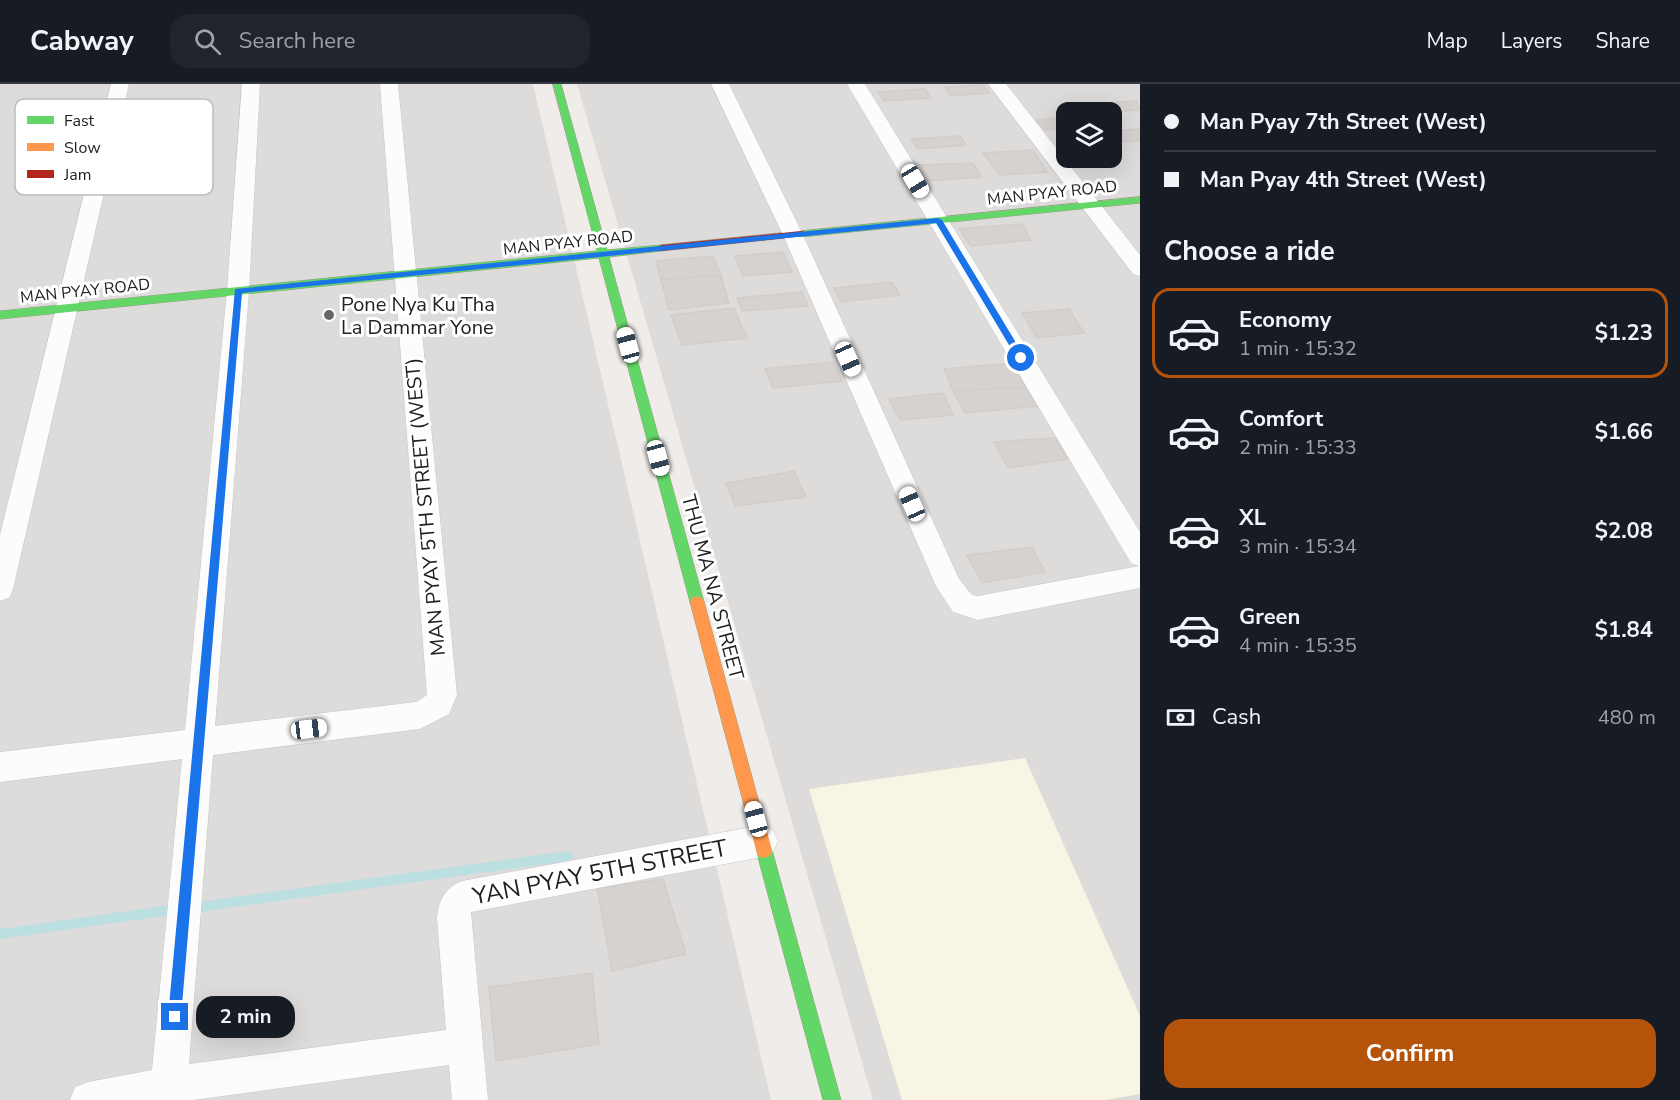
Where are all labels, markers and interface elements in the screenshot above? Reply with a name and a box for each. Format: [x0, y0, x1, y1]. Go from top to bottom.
search box [170, 14, 590, 68]
text: Cabway [30, 22, 134, 60]
icon: search [191, 25, 224, 58]
text: Search here [239, 26, 355, 56]
text: Map [1426, 27, 1468, 55]
text: Layers [1501, 27, 1562, 55]
text: Share [1595, 27, 1650, 55]
legend [15, 99, 213, 195]
map controls [1056, 102, 1122, 168]
button: layers [1056, 102, 1122, 168]
text: Man Pyay 7th Street (West) [1200, 107, 1487, 137]
text: Fast [64, 110, 95, 132]
text: Slow [64, 137, 101, 159]
car [898, 161, 932, 201]
text: Jam [63, 164, 91, 186]
text: Man Pyay 4th Street (West) [1200, 165, 1487, 195]
street label: MAN PYAY ROAD [986, 175, 1118, 211]
street label: MAN PYAY ROAD [502, 225, 634, 261]
text: Choose a ride [1164, 233, 1335, 270]
street label: MAN PYAY ROAD [19, 273, 151, 309]
place label: Pone Nya Ku Tha La Dammar Yone [341, 291, 495, 341]
text: Economy [1239, 305, 1331, 335]
icon: car [1167, 306, 1221, 360]
marker: Pone Nya Ku Tha La Dammar Yone [322, 308, 336, 322]
text: $1.23 [1595, 318, 1653, 348]
car [615, 325, 641, 365]
text: 1 min · 15:32 [1239, 335, 1357, 362]
car [832, 339, 864, 379]
route start [1007, 344, 1034, 371]
street label: MAN PYAY 5TH STREET (WEST) [399, 357, 452, 657]
text: Comfort [1239, 404, 1323, 434]
icon: car [1167, 405, 1221, 459]
text: $1.66 [1595, 417, 1653, 447]
text: 2 min · 15:33 [1239, 434, 1357, 461]
car [645, 438, 671, 478]
car [896, 484, 928, 524]
street label: THU MA NA STREET [675, 491, 750, 683]
text: XL [1239, 503, 1266, 533]
icon: car [1167, 504, 1221, 558]
text: $2.08 [1595, 516, 1653, 546]
text: 3 min · 15:34 [1239, 533, 1357, 560]
text: Green [1239, 602, 1300, 632]
icon: car [1167, 603, 1221, 657]
text: $1.84 [1595, 615, 1653, 645]
text: 4 min · 15:35 [1239, 632, 1357, 659]
icon: cash [1164, 701, 1197, 734]
text: Cash [1212, 702, 1261, 732]
text: 480 m [1598, 704, 1656, 731]
car [290, 718, 328, 740]
car [743, 799, 769, 839]
street label: YAN PYAY 5TH STREET [469, 832, 731, 913]
callout: 2 min [196, 996, 295, 1038]
route end [161, 1003, 188, 1030]
text: 2 min [220, 1003, 271, 1030]
button: Confirm [1164, 1019, 1656, 1088]

